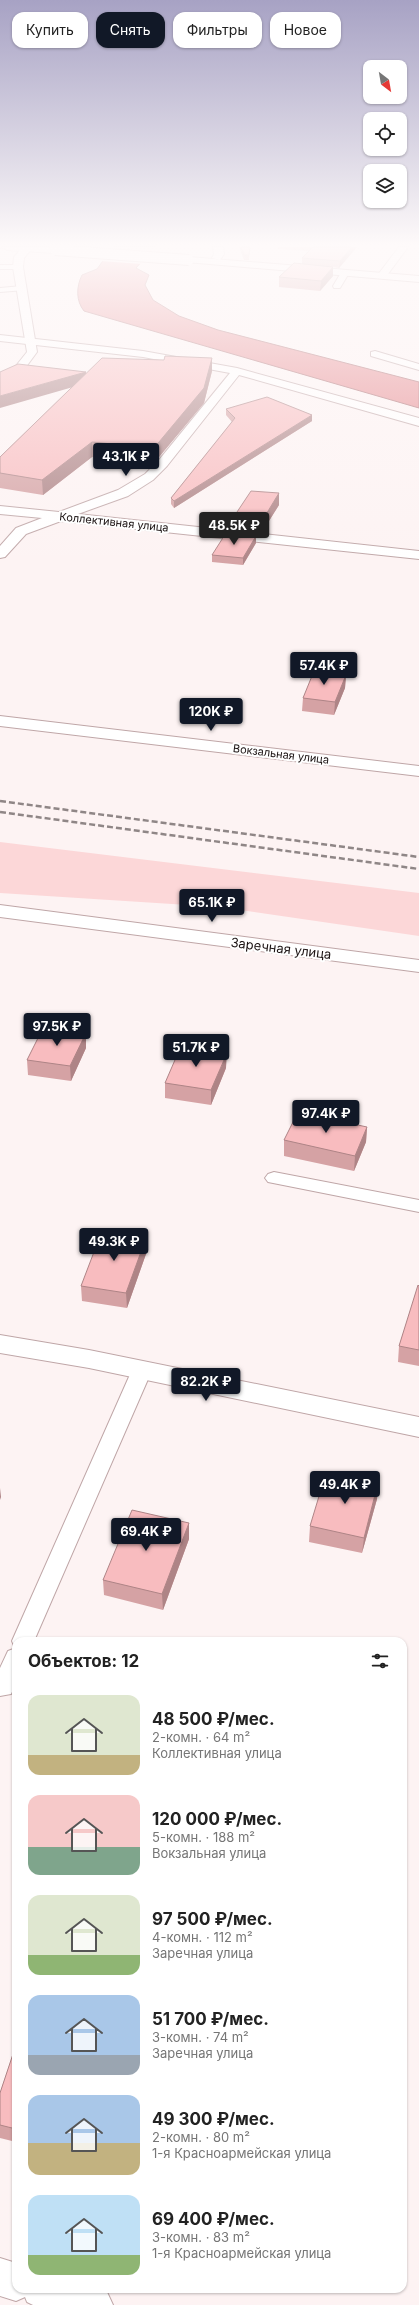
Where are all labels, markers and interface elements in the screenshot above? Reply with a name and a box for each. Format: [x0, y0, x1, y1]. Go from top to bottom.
chip: Купить [12, 12, 88, 48]
chip: Снять [96, 12, 165, 48]
chip: Фильтры [173, 12, 262, 48]
chip: Новое [270, 12, 341, 48]
north arrow [363, 60, 407, 104]
map controls [363, 60, 407, 208]
button: locate [363, 112, 407, 156]
button: layers [363, 164, 407, 208]
pin: 43.1K ₽ [89, 443, 163, 477]
text: 43.1K ₽ [102, 448, 150, 464]
street label: Коллективная улица [59, 509, 169, 535]
pin: 48.5K ₽ [197, 512, 271, 546]
text: 48.5K ₽ [208, 517, 260, 533]
pin: 57.4K ₽ [287, 652, 361, 686]
text: 57.4K ₽ [299, 657, 349, 673]
pin: 120K ₽ [178, 698, 244, 732]
text: 120K ₽ [189, 703, 233, 719]
street label: Вокзальная улица [232, 741, 330, 767]
pin: 65.1K ₽ [175, 889, 249, 923]
text: 65.1K ₽ [188, 894, 236, 910]
street label: Заречная улица [230, 934, 332, 962]
pin: 97.5K ₽ [20, 1013, 94, 1047]
text: 97.5K ₽ [33, 1018, 81, 1034]
pin: 51.7K ₽ [159, 1034, 233, 1068]
text: 51.7K ₽ [172, 1039, 220, 1055]
pin: 97.4K ₽ [289, 1100, 363, 1134]
text: 97.4K ₽ [301, 1105, 351, 1121]
pin: 49.3K ₽ [77, 1228, 151, 1262]
text: 49.3K ₽ [88, 1233, 140, 1249]
pin: 82.2K ₽ [169, 1368, 243, 1402]
text: 82.2K ₽ [180, 1373, 232, 1389]
pin: 49.4K ₽ [308, 1471, 382, 1505]
text: 49.4K ₽ [319, 1476, 371, 1492]
pin: 69.4K ₽ [109, 1518, 183, 1552]
text: 69.4K ₽ [120, 1523, 172, 1539]
icon: filters [369, 1650, 391, 1672]
text: Объектов: 12 [28, 1651, 139, 1671]
text: 48 500 ₽/мес. [152, 1709, 275, 1729]
icon: home [60, 1711, 108, 1759]
text: 2-комн. · 64 m² [152, 1729, 250, 1745]
text: Коллективная улица [152, 1745, 282, 1761]
text: 120 000 ₽/мес. [152, 1809, 282, 1829]
icon: home [60, 1811, 108, 1859]
text: 5-комн. · 188 m² [152, 1829, 255, 1845]
text: Вокзальная улица [152, 1845, 266, 1861]
text: 97 500 ₽/мес. [152, 1909, 273, 1929]
icon: home [60, 1911, 108, 1959]
text: 4-комн. · 112 m² [152, 1929, 253, 1945]
text: Заречная улица [152, 1945, 253, 1961]
text: 51 700 ₽/мес. [152, 2009, 269, 2029]
icon: home [60, 2011, 108, 2059]
text: 3-комн. · 74 m² [152, 2029, 249, 2045]
text: Заречная улица [152, 2045, 253, 2061]
text: 49 300 ₽/мес. [152, 2109, 275, 2129]
icon: home [60, 2111, 108, 2159]
text: 2-комн. · 80 m² [152, 2129, 250, 2145]
text: 1-я Красноармейская улица [152, 2145, 331, 2161]
text: 69 400 ₽/мес. [152, 2209, 275, 2229]
icon: home [60, 2211, 108, 2259]
text: 3-комн. · 83 m² [152, 2229, 250, 2245]
text: 1-я Красноармейская улица [152, 2245, 331, 2261]

